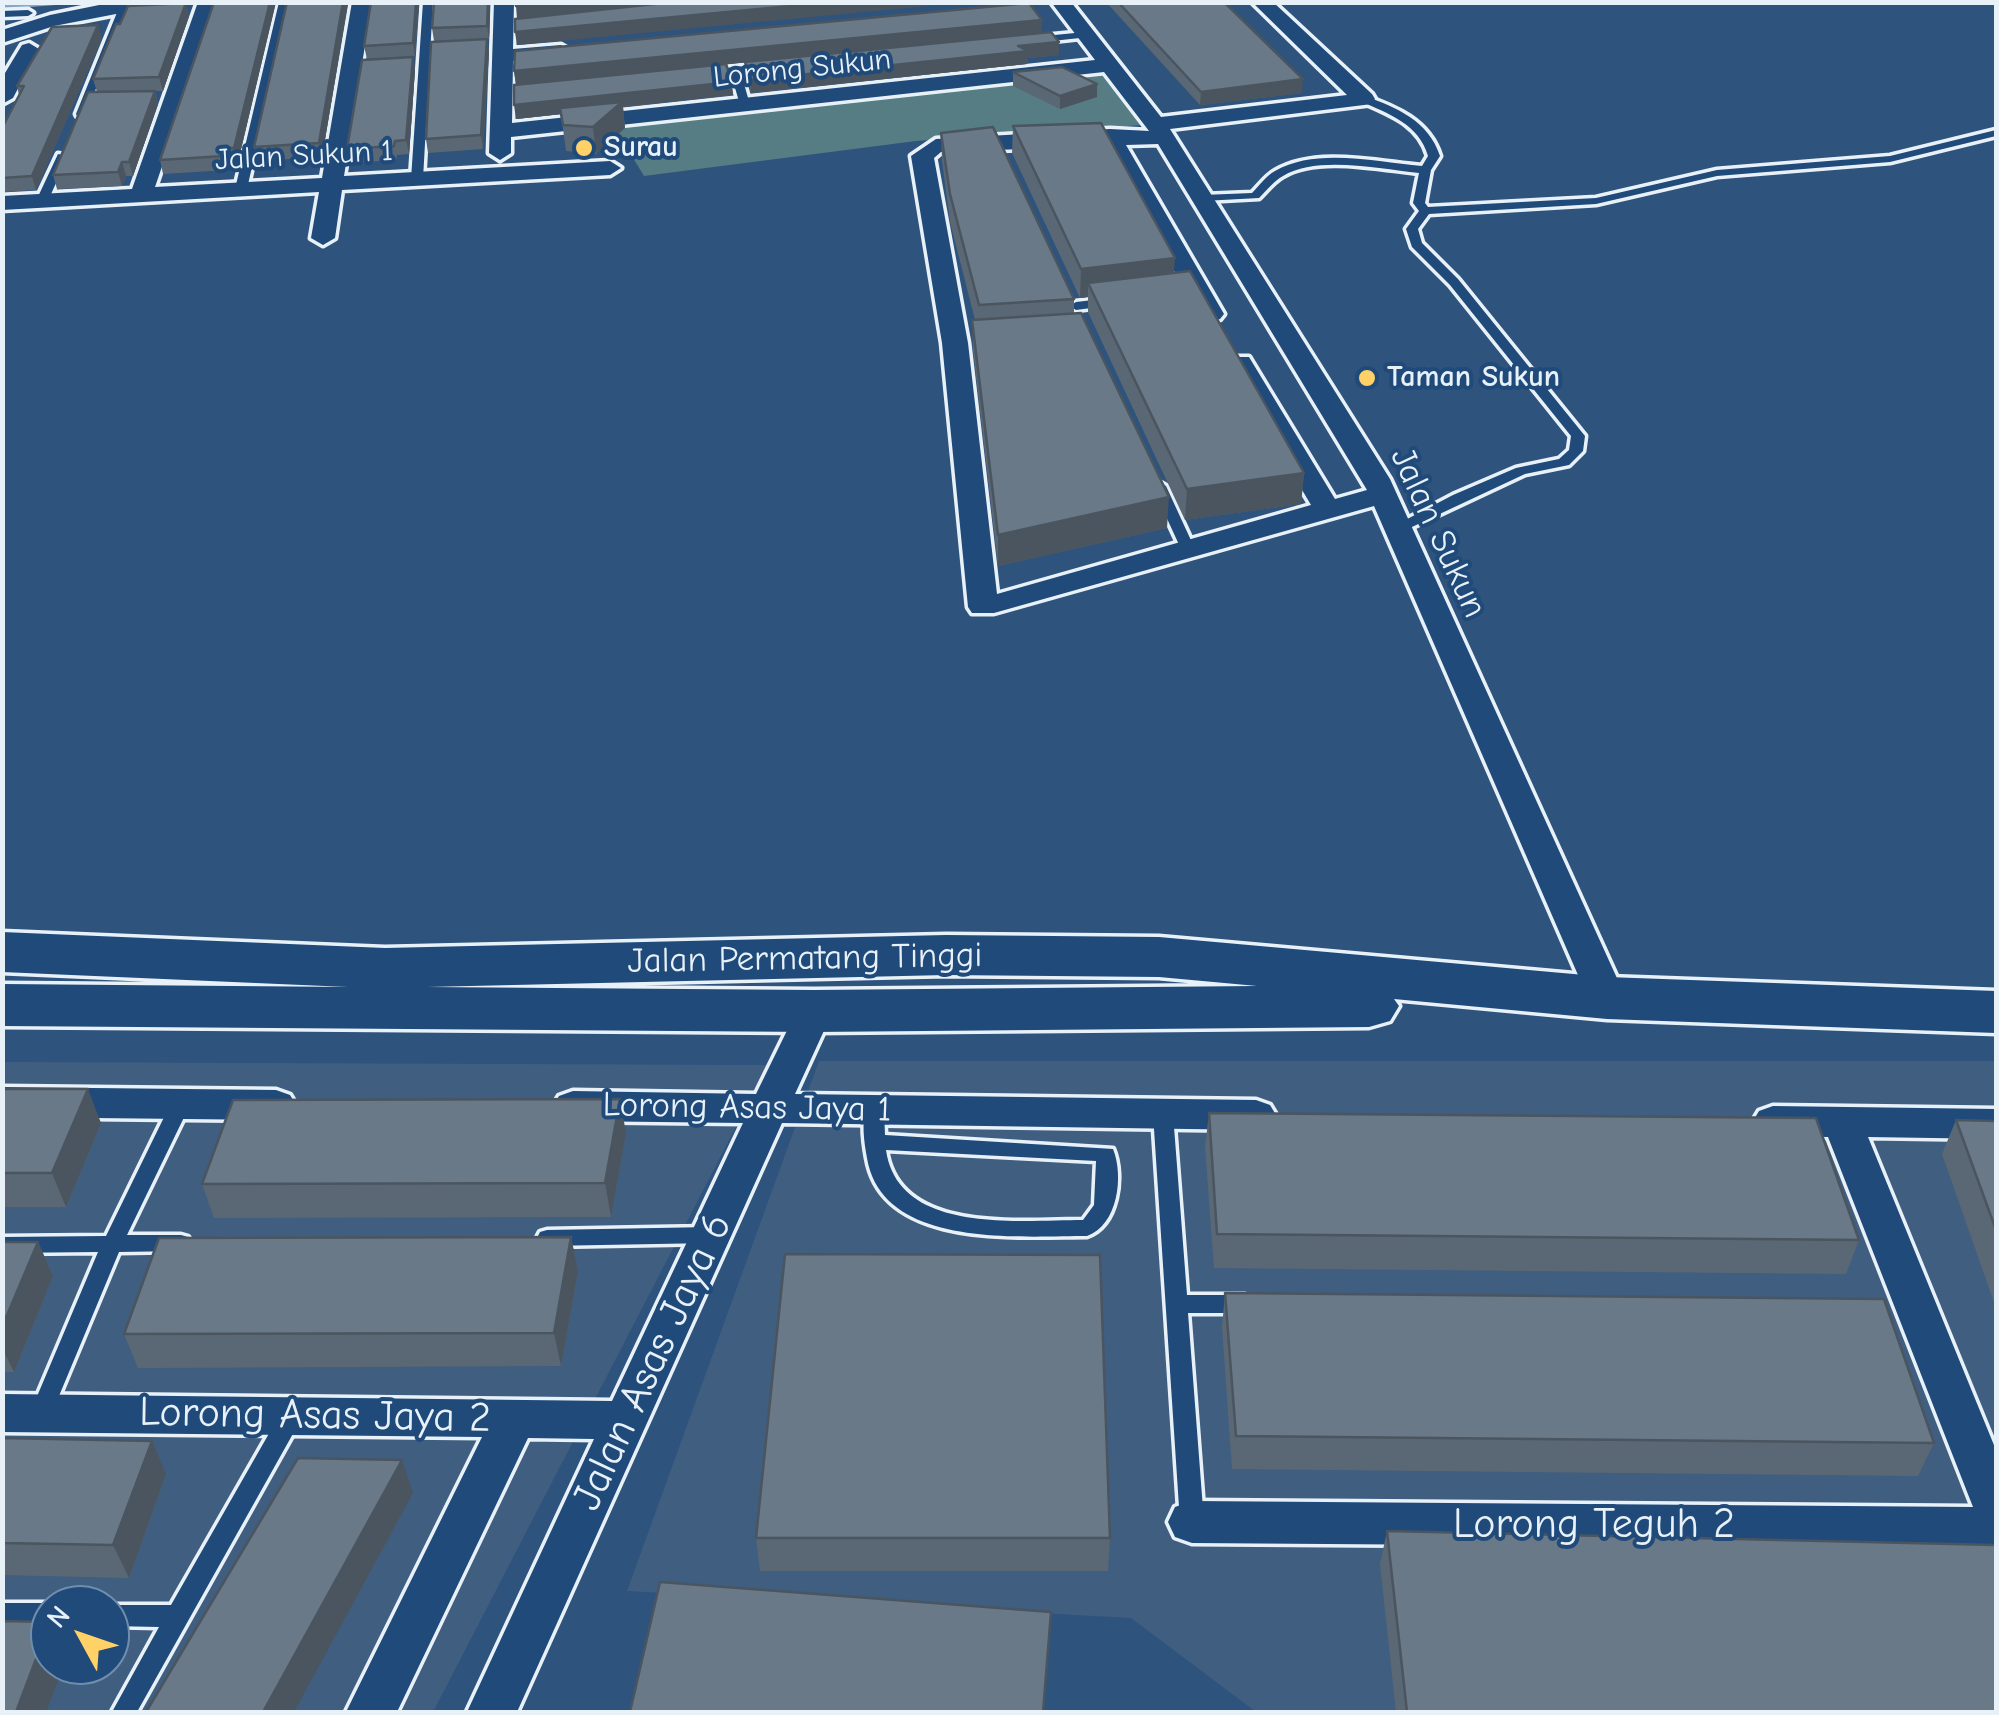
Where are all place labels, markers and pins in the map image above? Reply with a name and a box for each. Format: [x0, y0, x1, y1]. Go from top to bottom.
place label: Surau [604, 130, 678, 166]
marker: Surau [573, 137, 595, 159]
place label: Taman Sukun [1387, 360, 1560, 396]
marker: Taman Sukun [1356, 367, 1378, 389]

